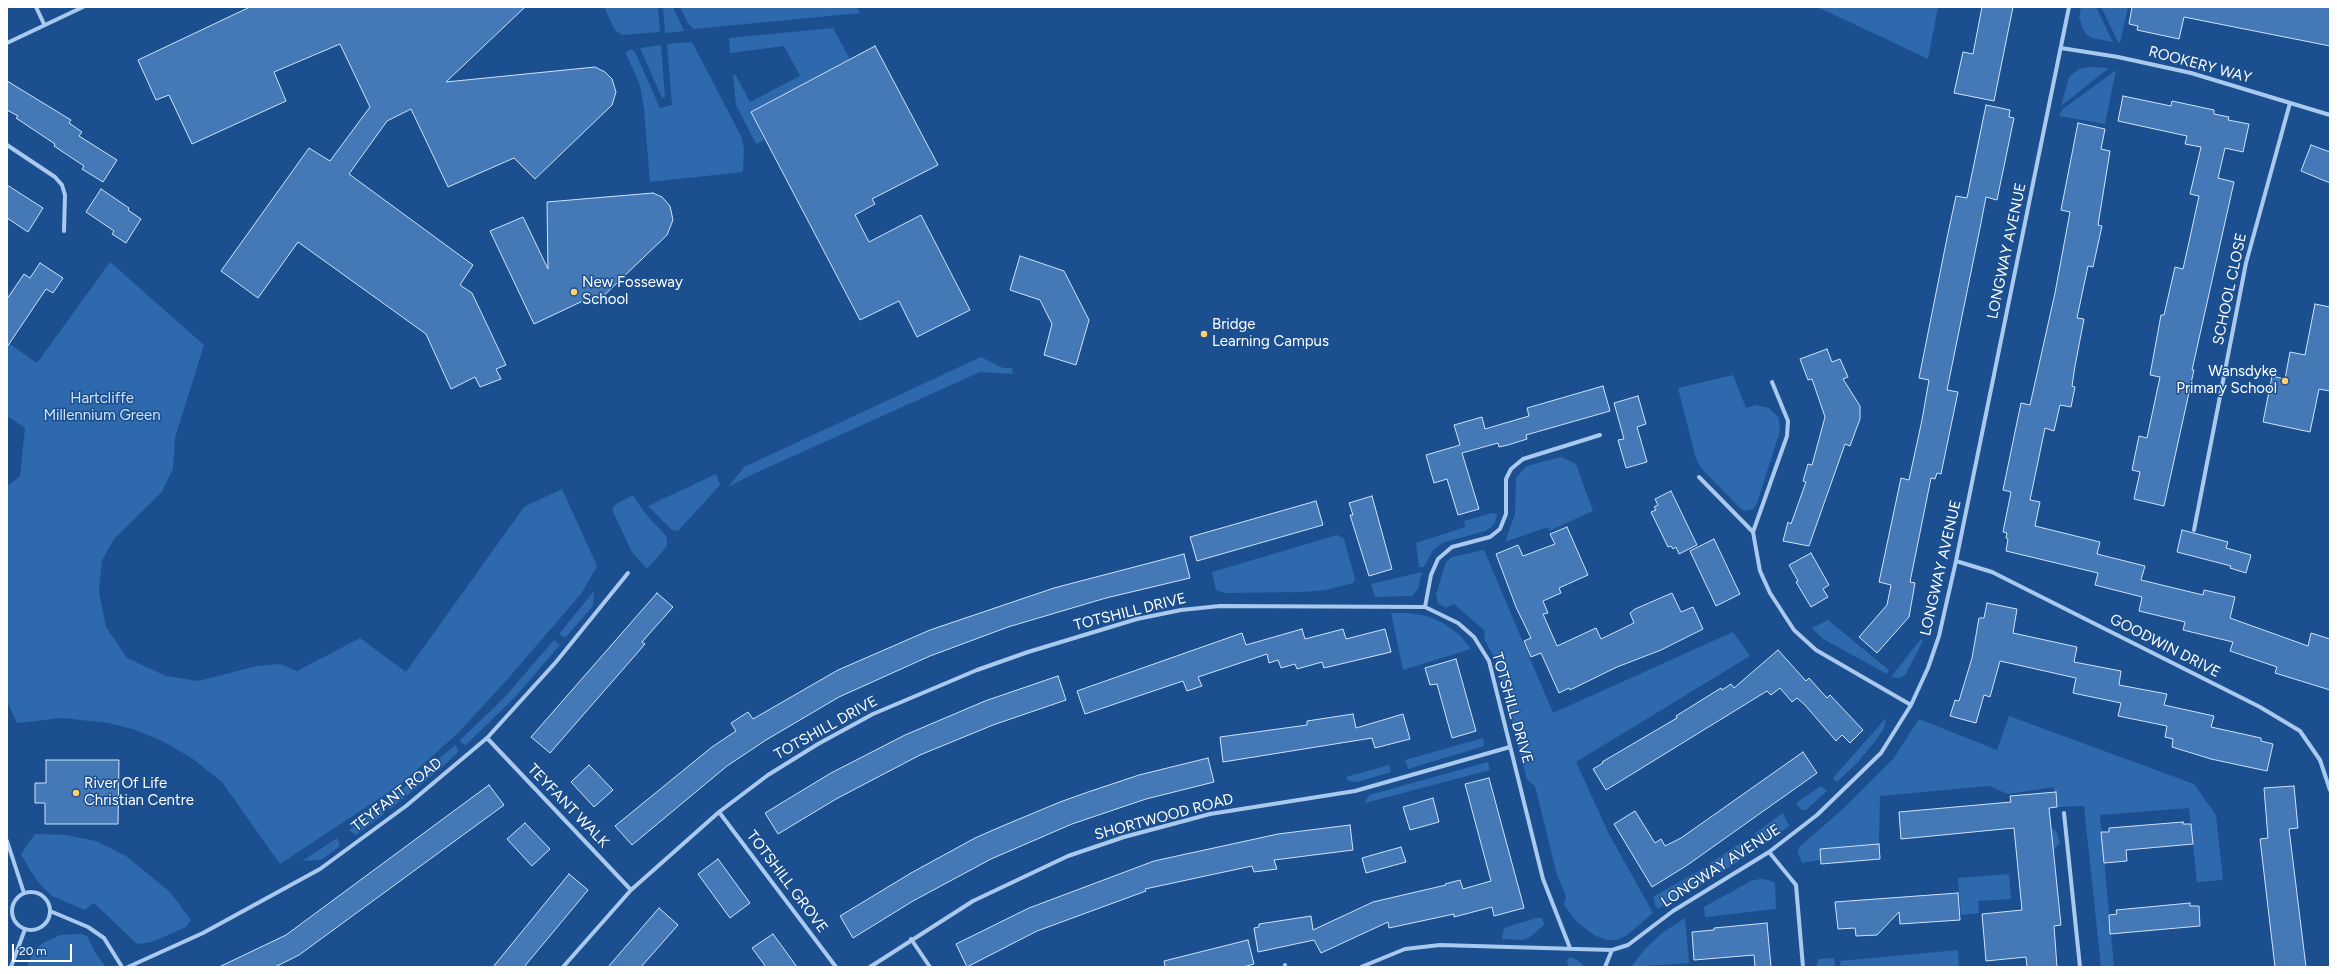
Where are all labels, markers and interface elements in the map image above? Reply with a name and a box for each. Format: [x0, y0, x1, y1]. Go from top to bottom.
street label: ROOKERY WAY [2147, 43, 2253, 87]
street label: LONGWAY AVENUE [1984, 181, 2030, 321]
street label: SCHOOL CLOSE [2209, 231, 2251, 347]
place label: New Fosseway School [582, 274, 683, 309]
marker: New Fosseway School [569, 287, 579, 297]
place label: Bridge Learning Campus [1212, 316, 1329, 351]
marker: Bridge Learning Campus [1199, 329, 1209, 339]
place label: Wansdyke Primary School [2176, 363, 2277, 398]
marker: Wansdyke Primary School [2280, 376, 2290, 386]
park label: Hartcliffe Millennium Green [43, 390, 161, 425]
street label: LONGWAY AVENUE [1917, 498, 1965, 638]
street label: TOTSHILL DRIVE [1072, 589, 1188, 635]
street label: GOODWIN DRIVE [2107, 610, 2223, 682]
street label: TOTSHILL DRIVE [1488, 650, 1536, 766]
street label: TOTSHILL DRIVE [771, 692, 881, 764]
street label: TEYFANT ROAD [348, 754, 446, 836]
street label: TEYFANT WALK [524, 761, 612, 851]
place label: River Of Life Christian Centre [84, 775, 194, 810]
marker: River Of Life Christian Centre [71, 788, 81, 798]
street label: SHORTWOOD ROAD [1093, 790, 1235, 844]
street label: LONGWAY AVENUE [1658, 821, 1784, 911]
street label: TOTSHILL GROVE [743, 827, 831, 937]
scale bar [14, 936, 74, 962]
text: 20 m [19, 944, 47, 958]

